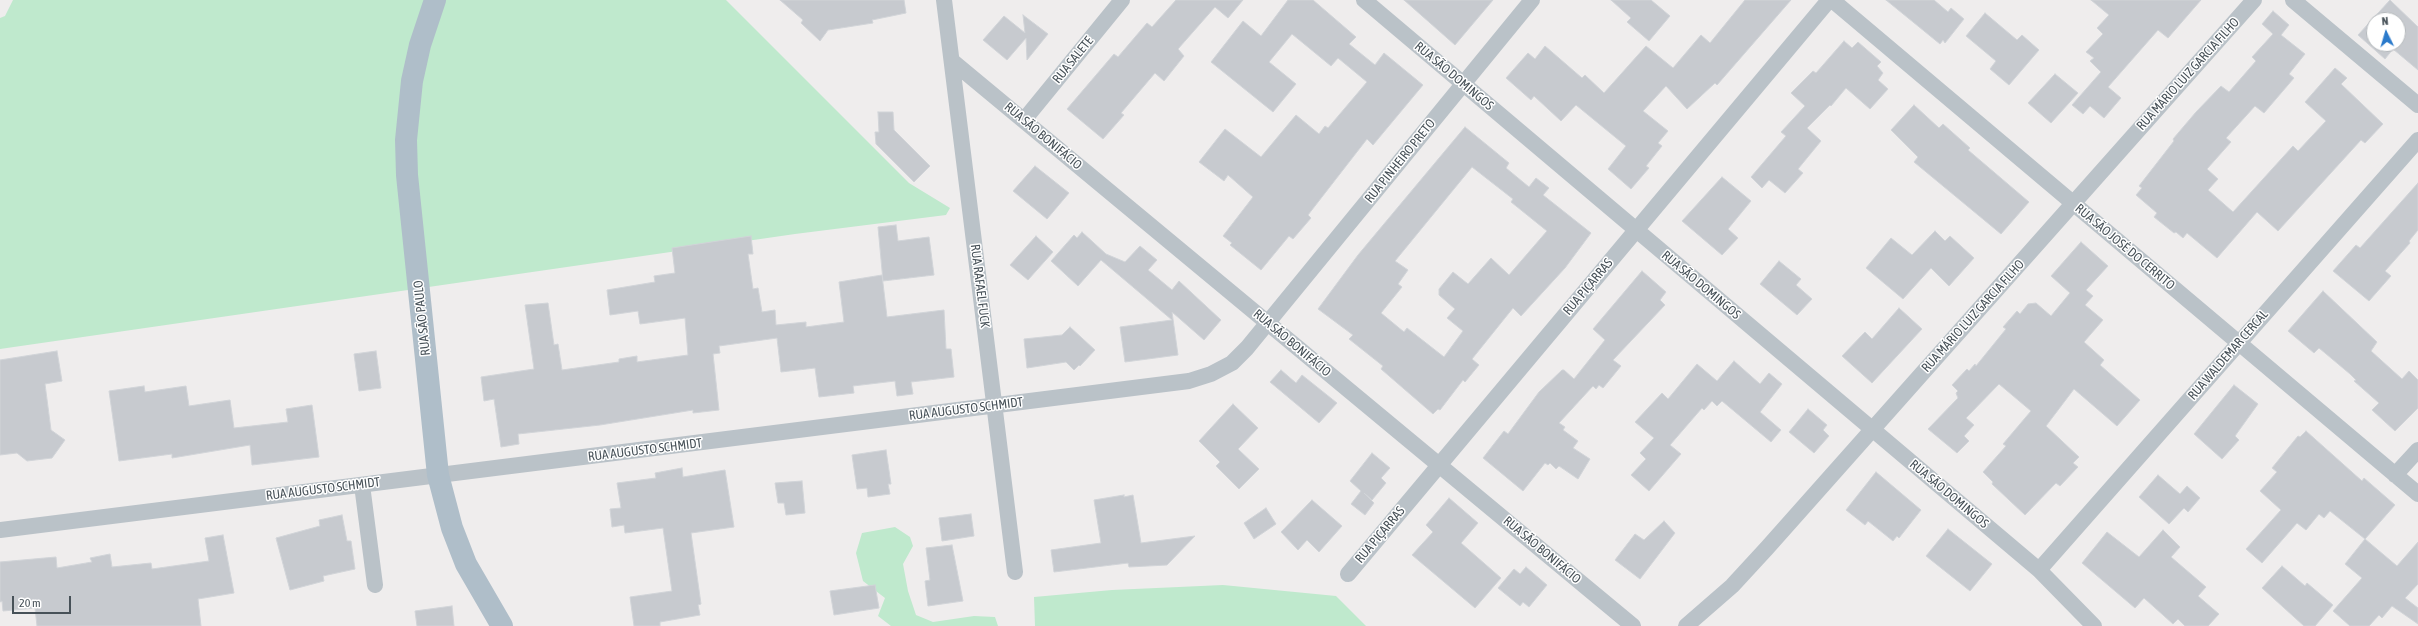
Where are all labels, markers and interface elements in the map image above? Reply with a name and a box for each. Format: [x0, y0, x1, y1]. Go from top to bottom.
north arrow [2366, 12, 2406, 52]
street label: RUA MÁRIO LUIZ GARCIA FILHO [2133, 15, 2243, 133]
text: N [2381, 15, 2389, 27]
street label: RUA SALETE [1049, 33, 1097, 87]
street label: RUA SÃO DOMINGOS [1411, 39, 1497, 113]
street label: RUA SÃO BONIFÁCIO [1001, 99, 1085, 173]
street label: RUA PINHEIRO PRETO [1361, 116, 1439, 206]
street label: RUA SÃO JOSÉ DO CERRITO [2072, 201, 2178, 293]
street label: RUA RAFAEL FUCK [967, 243, 993, 329]
street label: RUA SÃO DOMINGOS [1658, 248, 1744, 322]
street label: RUA PIÇARRAS [1560, 256, 1616, 318]
street label: RUA MÁRIO LUIZ GARCIA FILHO [1918, 257, 2028, 375]
street label: RUA SÃO PAULO [410, 280, 434, 356]
street label: RUA SÃO BONIFÁCIO [1250, 306, 1334, 380]
street label: RUA WALDEMAR CERCAL [2185, 307, 2271, 403]
street label: RUA AUGUSTO SCHMIDT [908, 394, 1024, 424]
street label: RUA AUGUSTO SCHMIDT [587, 435, 703, 465]
street label: RUA SÃO DOMINGOS [1906, 457, 1992, 531]
street label: RUA AUGUSTO SCHMIDT [265, 474, 381, 504]
street label: RUA PIÇARRAS [1352, 504, 1408, 566]
street label: RUA SÃO BONIFÁCIO [1500, 513, 1584, 587]
scale bar [14, 588, 73, 614]
text: 20 m [19, 596, 41, 610]

